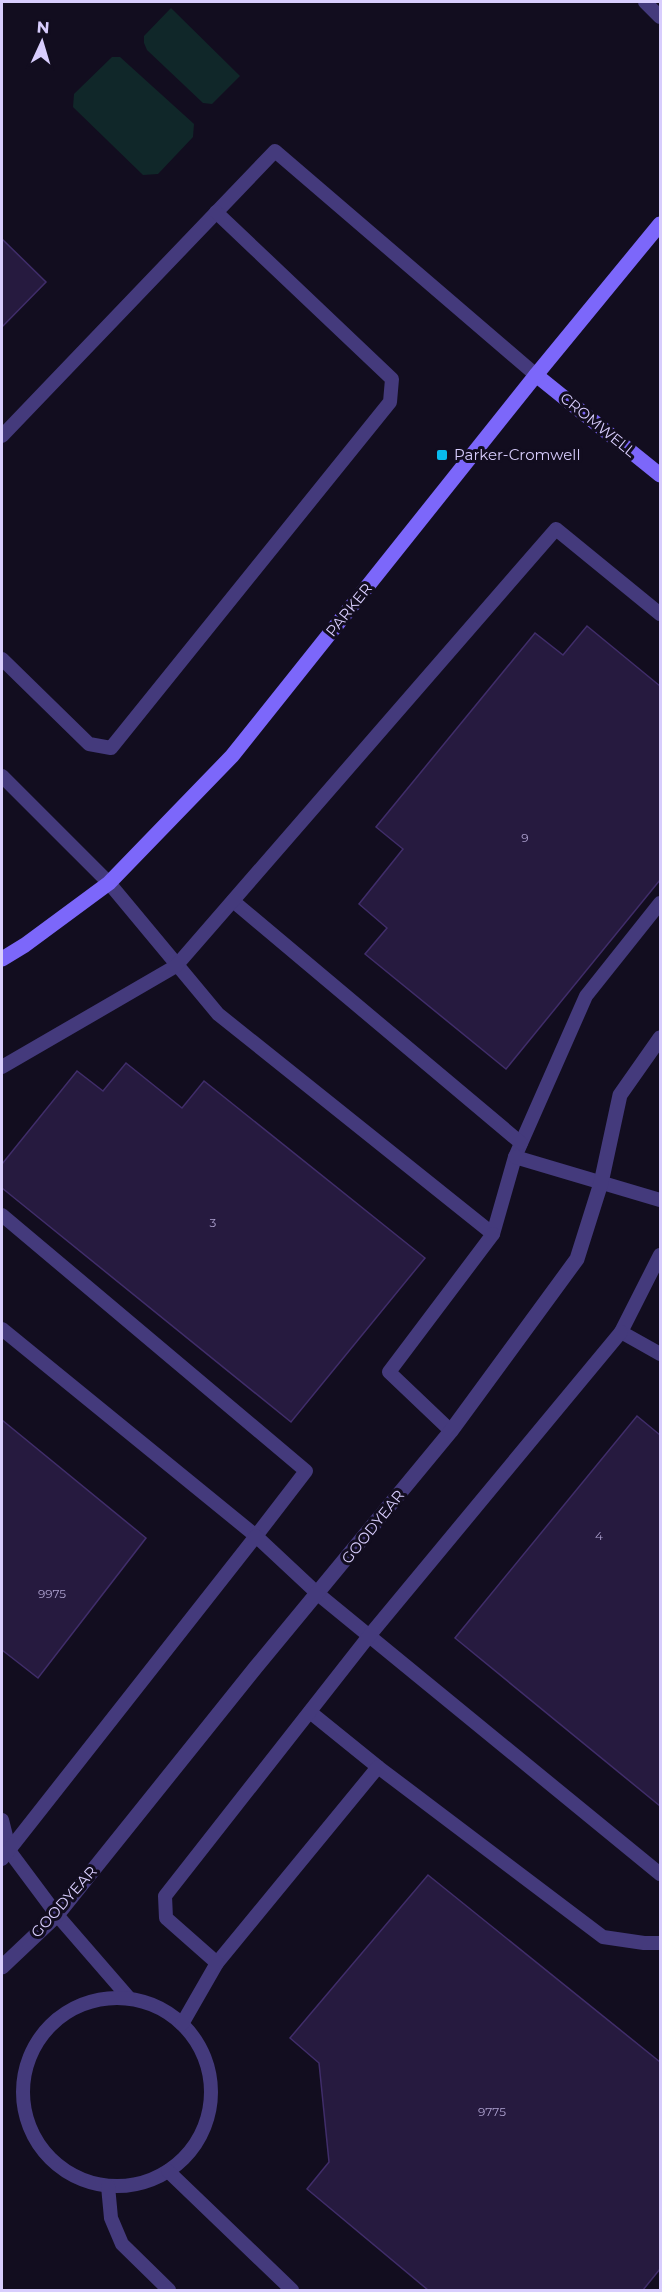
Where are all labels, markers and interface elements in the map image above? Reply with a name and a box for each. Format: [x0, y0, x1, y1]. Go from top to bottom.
north arrow [12, 12, 72, 72]
text: N [36, 18, 50, 37]
street label: CROMWELL [556, 388, 640, 461]
place label: Parker-Cromwell [454, 445, 580, 464]
marker: Parker-Cromwell [435, 448, 449, 462]
street label: PARKER [321, 579, 376, 640]
house number: 9 [521, 830, 529, 845]
house number: 3 [210, 1215, 217, 1230]
street label: GOODYEAR [337, 1486, 408, 1567]
house number: 4 [595, 1528, 603, 1543]
house number: 9975 [38, 1586, 66, 1601]
street label: GOODYEAR [27, 1862, 101, 1941]
house number: 9775 [478, 2104, 506, 2119]

